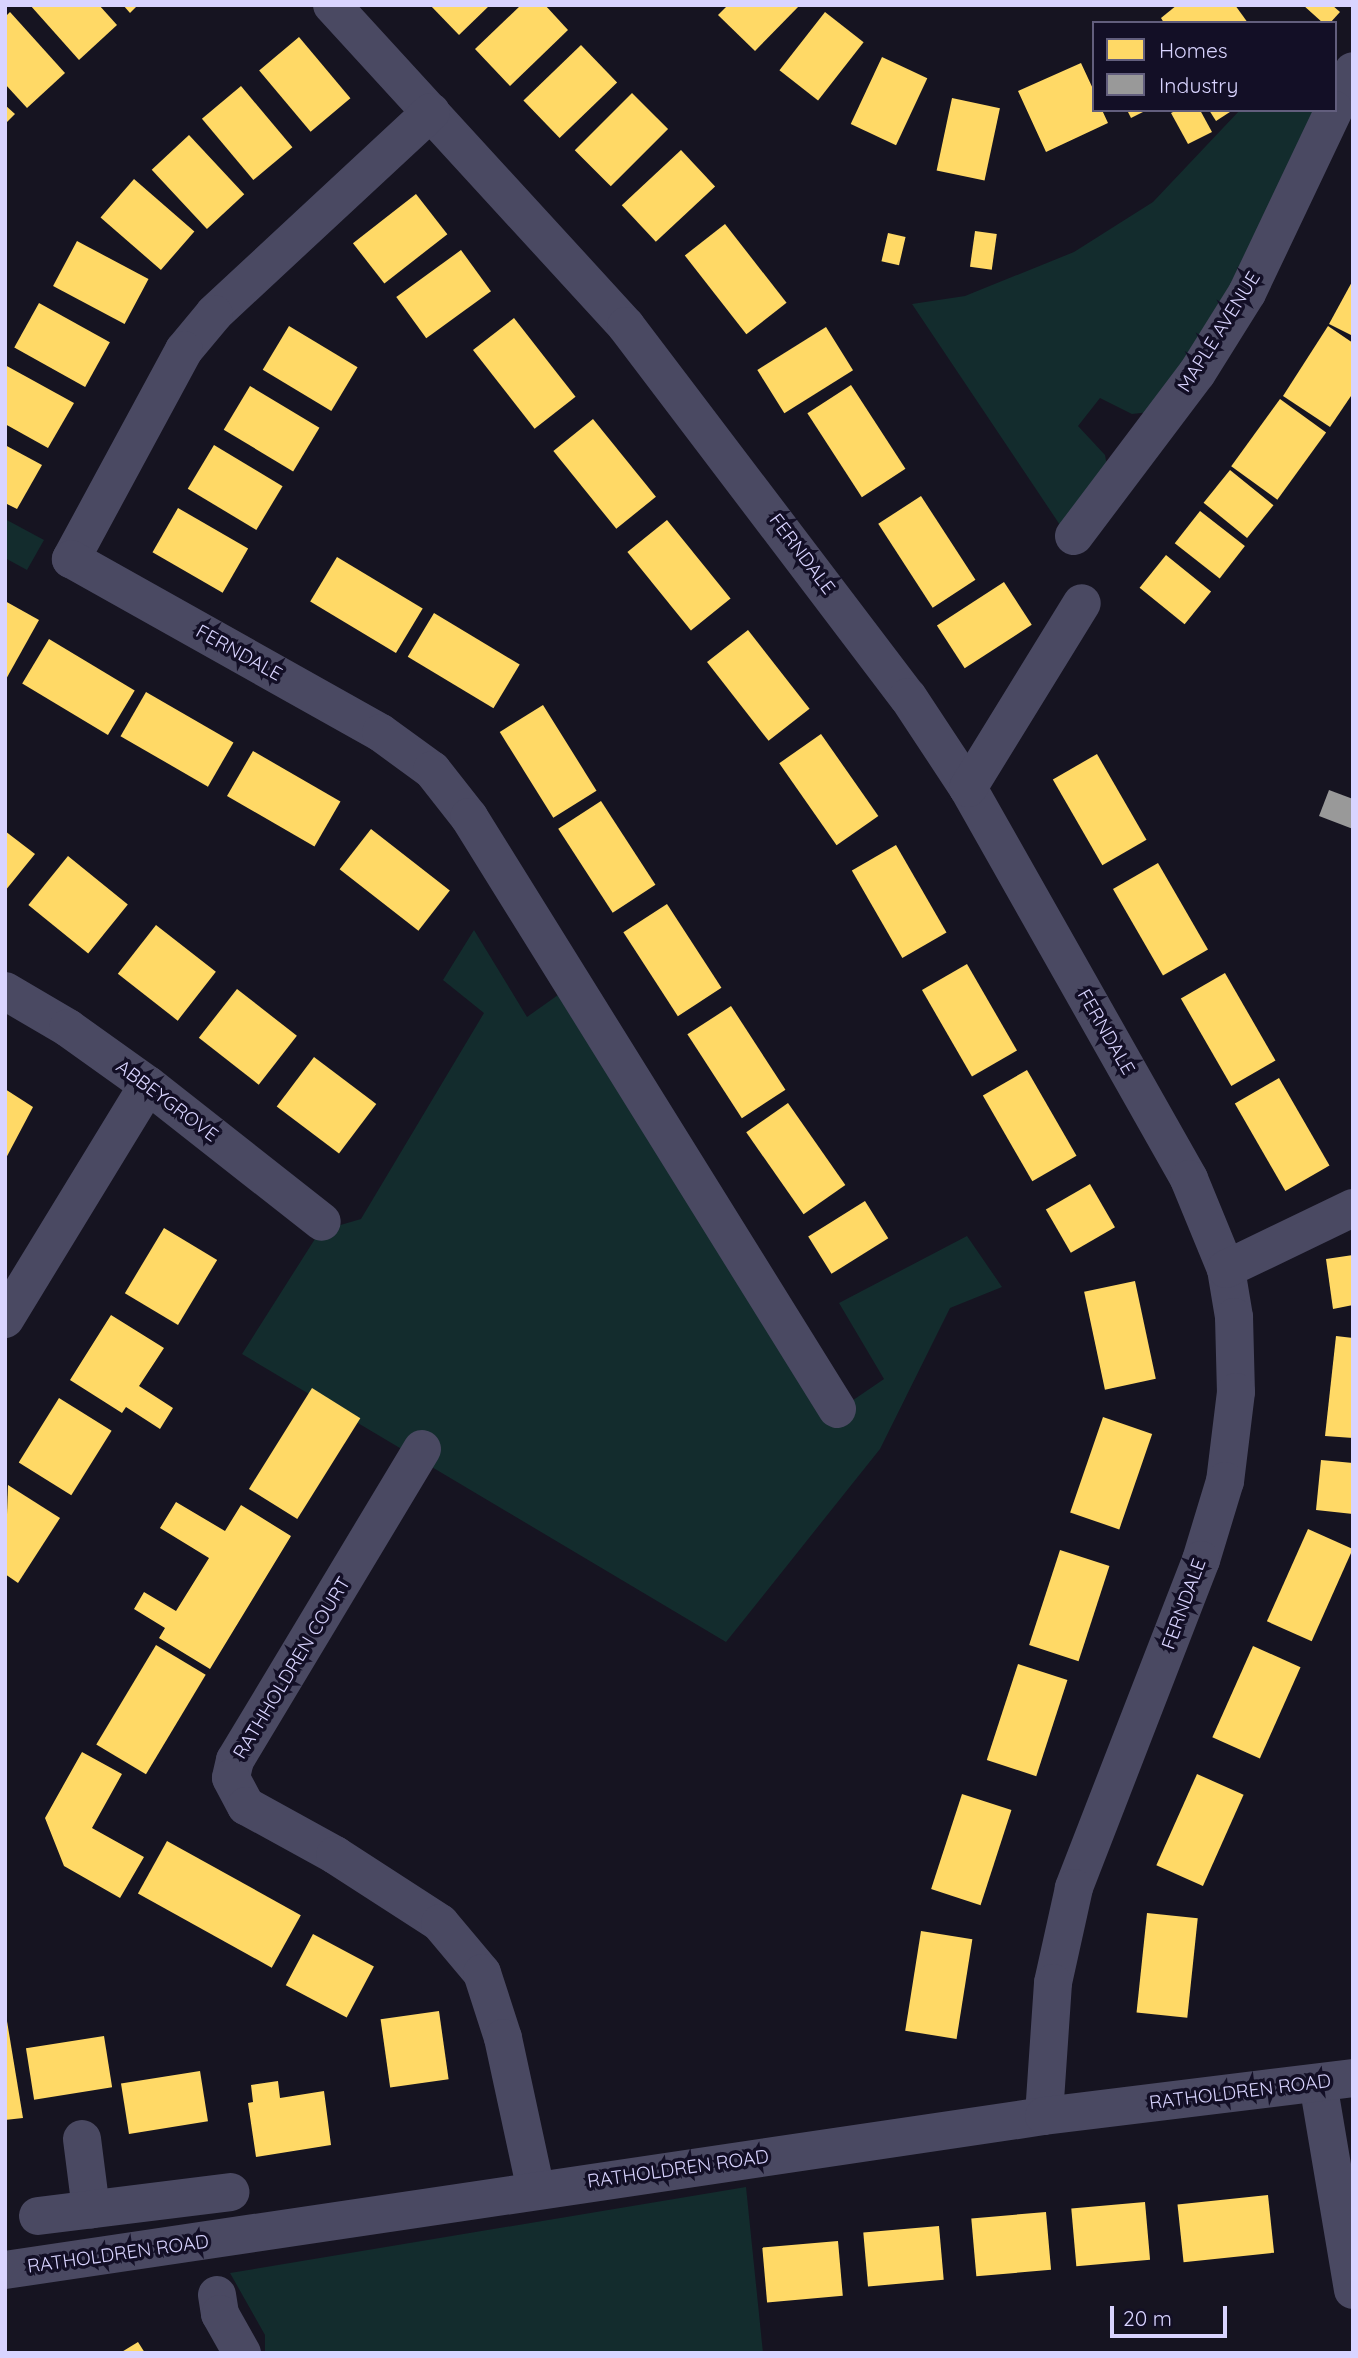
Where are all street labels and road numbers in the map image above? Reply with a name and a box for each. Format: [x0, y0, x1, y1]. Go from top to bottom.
street label: MAPLE AVENUE [1173, 268, 1265, 396]
street label: FERNDALE [764, 509, 840, 599]
street label: FERNDALE [192, 620, 286, 686]
street label: FERNDALE [1072, 985, 1140, 1079]
street label: ABBEYGROVE [112, 1055, 222, 1147]
street label: FERNDALE [1157, 1556, 1211, 1652]
street label: RATHHOLDREN COURT [229, 1573, 355, 1763]
street label: RATHOLDREN ROAD [1148, 2070, 1332, 2114]
street label: RATHOLDREN ROAD [586, 2145, 770, 2193]
street label: RATHOLDREN ROAD [26, 2230, 210, 2278]

